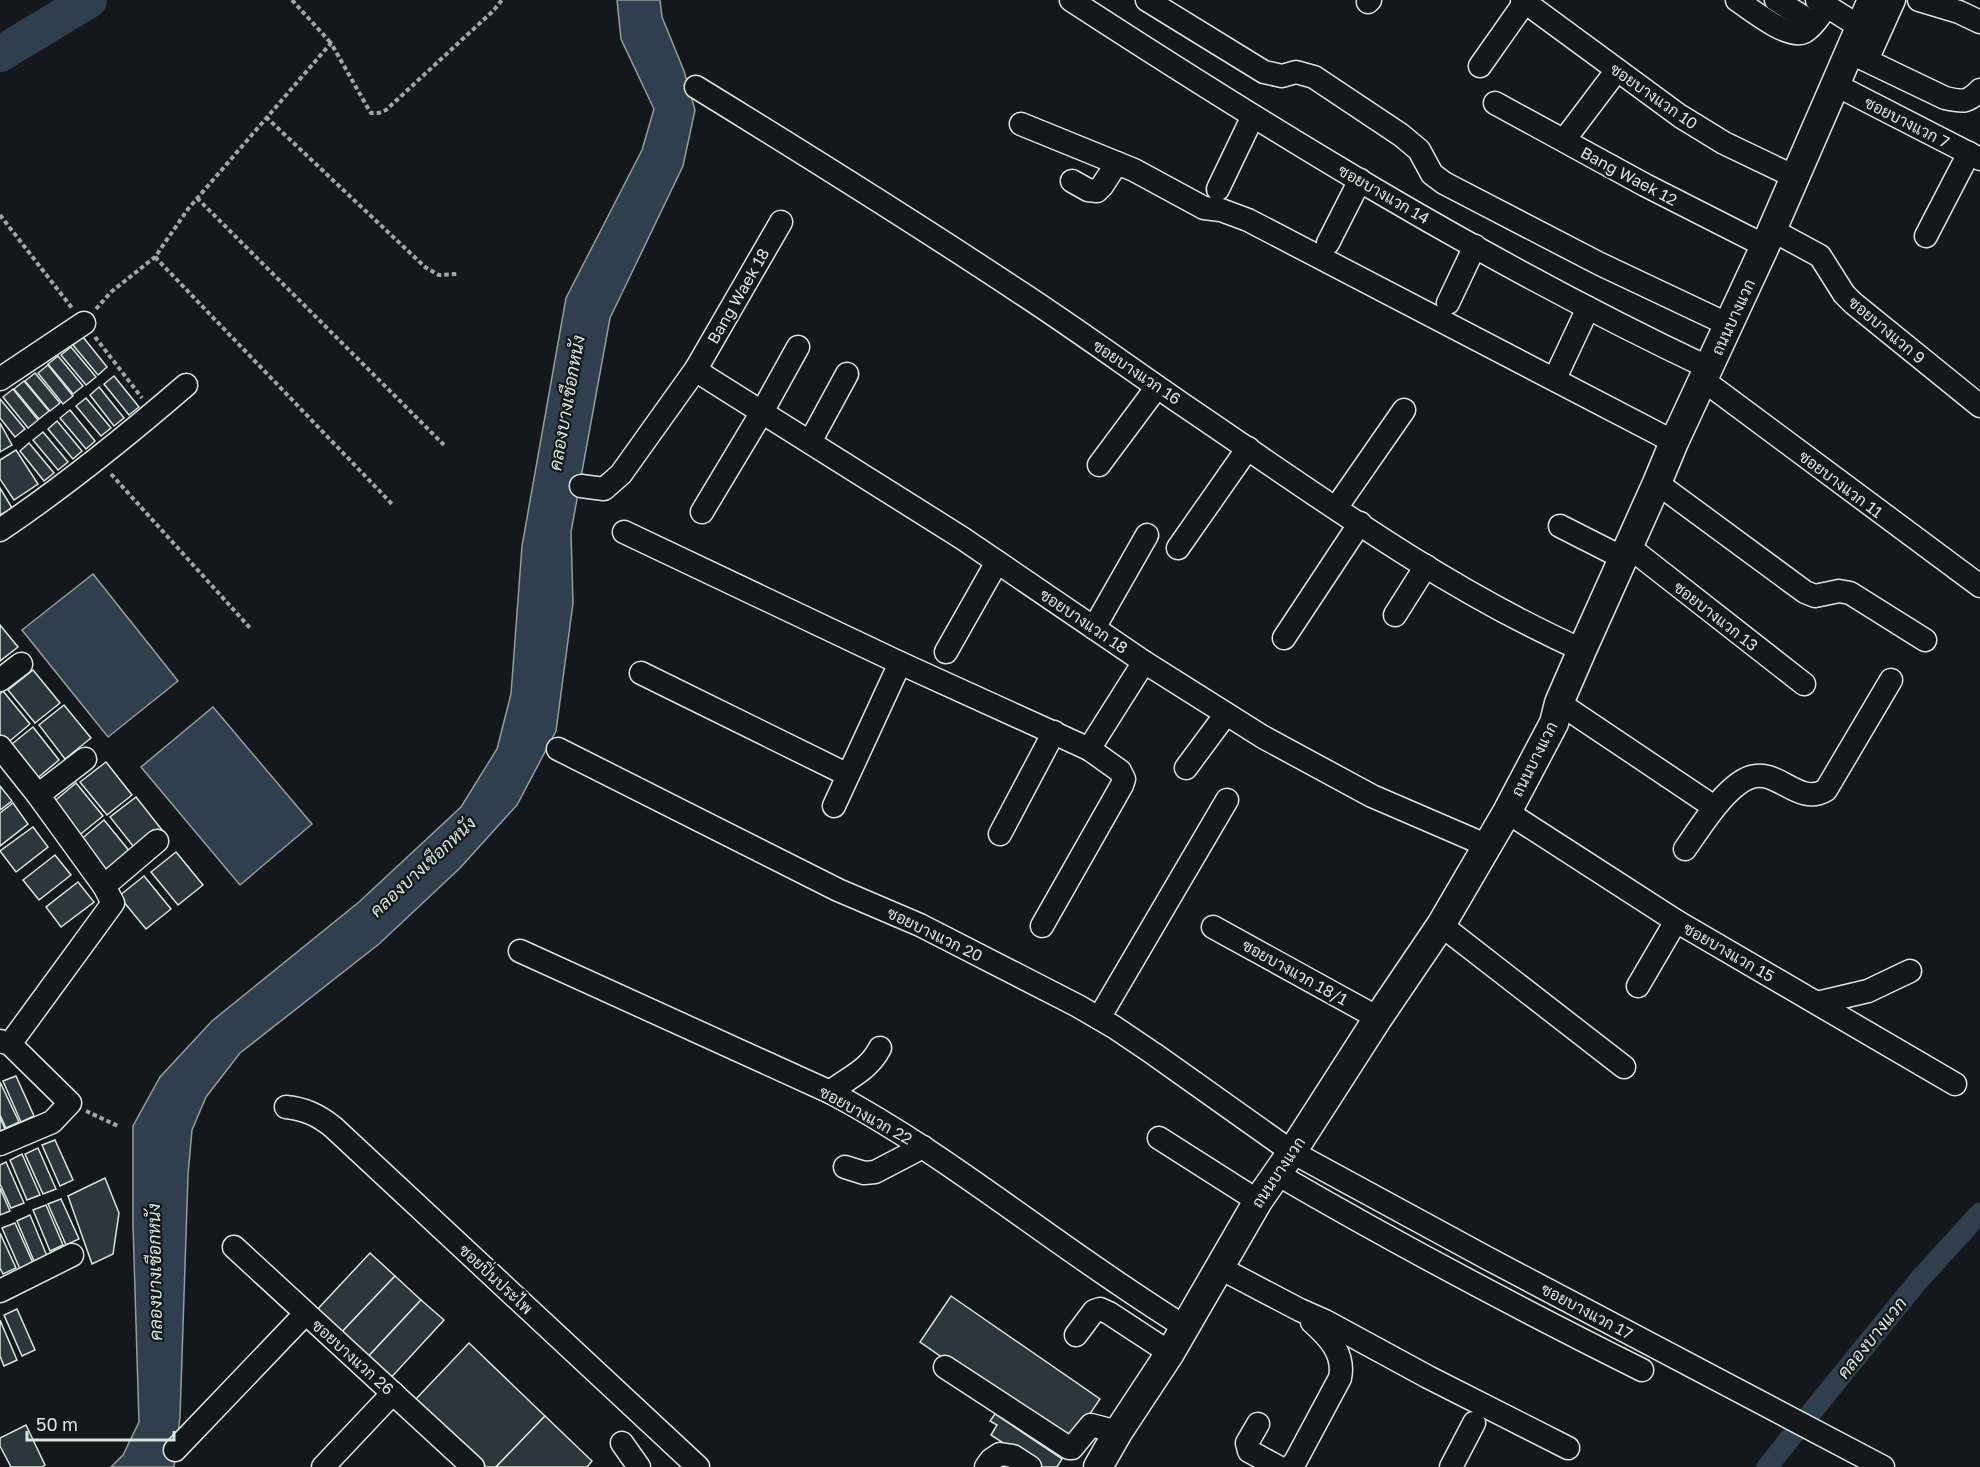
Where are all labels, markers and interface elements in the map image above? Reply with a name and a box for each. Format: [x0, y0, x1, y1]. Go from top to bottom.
street label: ซอยบางแวก 10 [1606, 59, 1702, 133]
street label: ซอยบางแวก 7 [1861, 92, 1953, 152]
street label: Bang Waek 12 [1577, 142, 1681, 210]
street label: ซอยบางแวก 14 [1335, 160, 1433, 228]
street label: Bang Waek 18 [703, 245, 773, 347]
street label: ถนนบางแวก [1707, 276, 1759, 358]
street label: ซอยบางแวก 9 [1845, 292, 1929, 368]
water label: คลองบางเชือกหนัง [542, 333, 589, 472]
street label: ซอยบางแวก 16 [1089, 335, 1185, 409]
street label: ซอยบางแวก 11 [1795, 446, 1887, 522]
street label: ซอยบางแวก 13 [1670, 577, 1762, 655]
street label: ซอยบางแวก 18 [1036, 584, 1132, 658]
street label: ถนนบางแวก [1507, 718, 1561, 800]
water label: คลองบางเชือกหนัง [364, 811, 480, 921]
street label: ซอยบางแวก 20 [884, 902, 986, 966]
street label: ซอยบางแวก 15 [1680, 918, 1778, 986]
street label: ซอยบางแวก 18/1 [1239, 935, 1351, 1009]
street label: ซอยบางแวก 22 [816, 1081, 916, 1149]
street label: ถนนบางแวก [1247, 1133, 1309, 1211]
water label: คลองบางเชือกหนัง [141, 1203, 166, 1341]
street label: ซอยปิ่นประไพ [455, 1237, 539, 1318]
street label: ซอยบางแวก 17 [1538, 1279, 1636, 1343]
water label: คลองบางแวก [1832, 1292, 1911, 1383]
street label: ซอยบางแวก 26 [308, 1315, 398, 1399]
scale bar [27, 1404, 174, 1442]
text: 50 m [36, 1413, 78, 1435]

